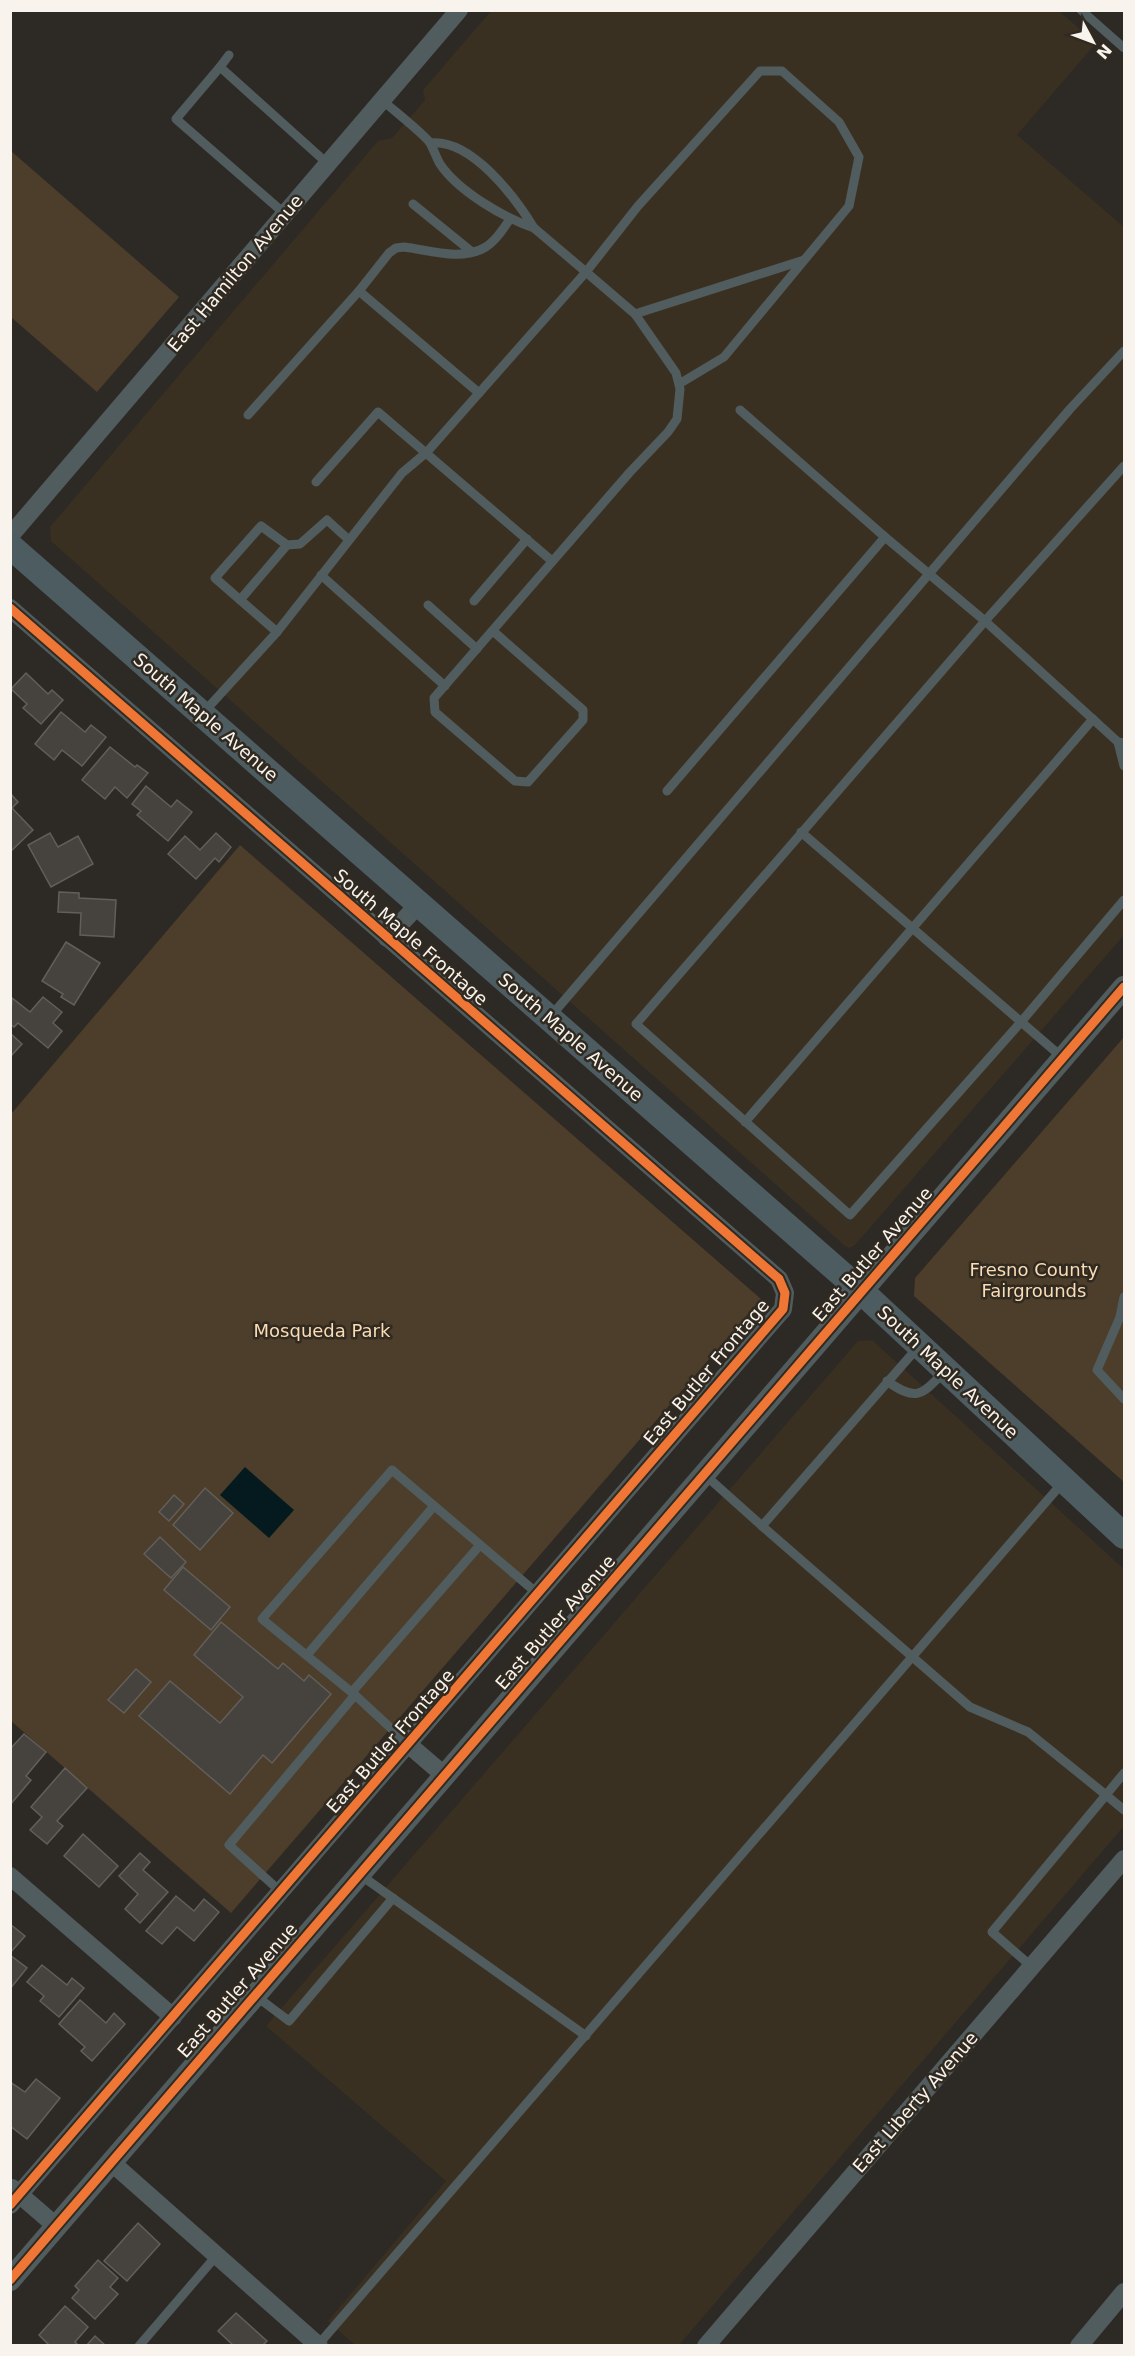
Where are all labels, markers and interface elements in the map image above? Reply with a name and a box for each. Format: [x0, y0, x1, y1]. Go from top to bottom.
north arrow [1063, 12, 1123, 72]
text: N [1092, 40, 1116, 63]
street label: East Hamilton Avenue [163, 190, 307, 356]
street label: South Maple Avenue [129, 648, 283, 786]
street label: South Maple Frontage [330, 864, 492, 1010]
street label: South Maple Avenue [494, 968, 648, 1106]
street label: East Butler Avenue [808, 1182, 936, 1326]
park label: Fresno County Fairgrounds [970, 1259, 1099, 1301]
street label: East Butler Frontage [639, 1295, 773, 1449]
street label: South Maple Avenue [873, 1301, 1023, 1443]
park label: Mosqueda Park [254, 1320, 391, 1341]
street label: East Butler Avenue [491, 1550, 619, 1694]
street label: East Butler Frontage [322, 1665, 458, 1817]
street label: East Butler Avenue [173, 1918, 301, 2062]
street label: East Liberty Avenue [848, 2027, 982, 2177]

